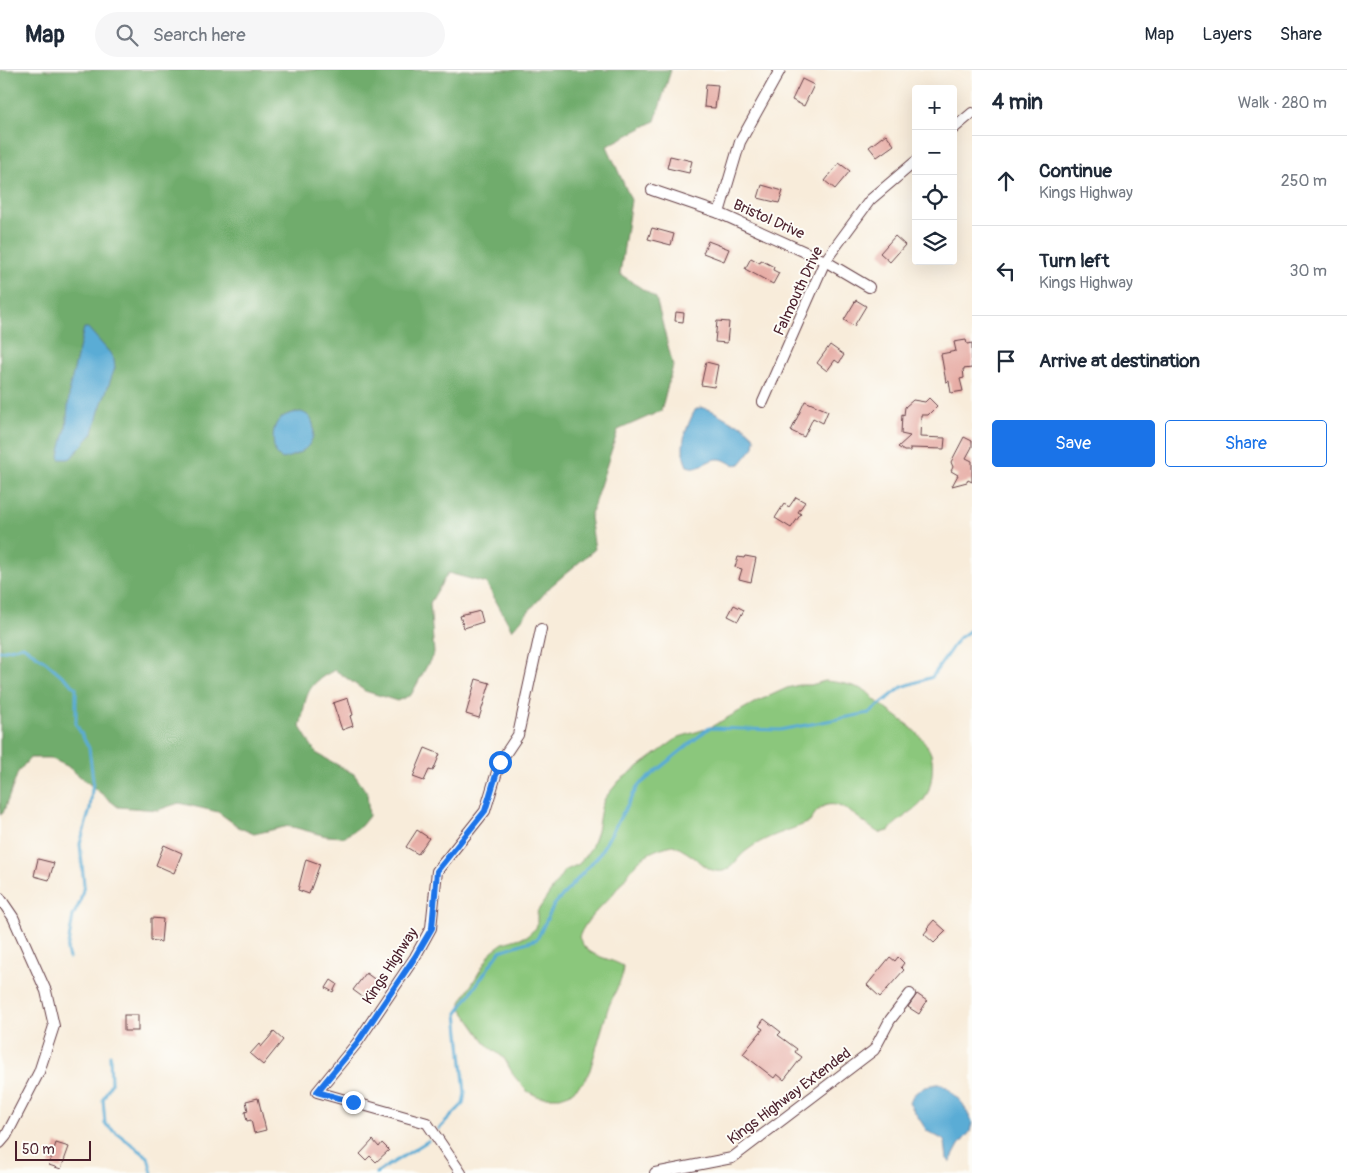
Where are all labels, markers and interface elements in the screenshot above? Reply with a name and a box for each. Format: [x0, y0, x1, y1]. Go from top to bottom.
search box [95, 12, 445, 57]
text: Map [25, 20, 65, 49]
icon: search [113, 21, 141, 49]
text: Search here [153, 23, 246, 47]
text: Map [1145, 23, 1174, 46]
text: Layers [1202, 23, 1252, 46]
text: Share [1280, 23, 1322, 46]
map controls [912, 85, 957, 265]
button: + [912, 85, 957, 130]
text: 4 min [992, 89, 1043, 116]
text: Walk · 280 m [1238, 93, 1327, 113]
button: − [912, 130, 957, 175]
text: Continue [1039, 159, 1112, 183]
icon: ahead [992, 167, 1020, 195]
text: 250 m [1281, 171, 1327, 191]
button: locate [912, 175, 957, 220]
text: Kings Highway [1039, 183, 1133, 203]
street label: Bristol Drive [730, 195, 808, 244]
button: layers [912, 220, 957, 265]
street label: Falmouth Drive [770, 243, 828, 339]
text: Turn left [1039, 249, 1109, 273]
icon: left [992, 257, 1020, 285]
text: 30 m [1289, 261, 1327, 281]
text: Kings Highway [1039, 273, 1133, 293]
icon: arrive [992, 347, 1020, 375]
text: Arrive at destination [1039, 349, 1200, 373]
button: Save [992, 420, 1155, 467]
button: Share [1165, 420, 1327, 467]
route start [489, 751, 512, 774]
street label: Kings Highway [358, 924, 423, 1008]
street label: Kings Highway Extended [724, 1044, 855, 1149]
route end [342, 1091, 365, 1114]
scale bar [15, 1138, 91, 1161]
text: 50 m [22, 1141, 55, 1158]

